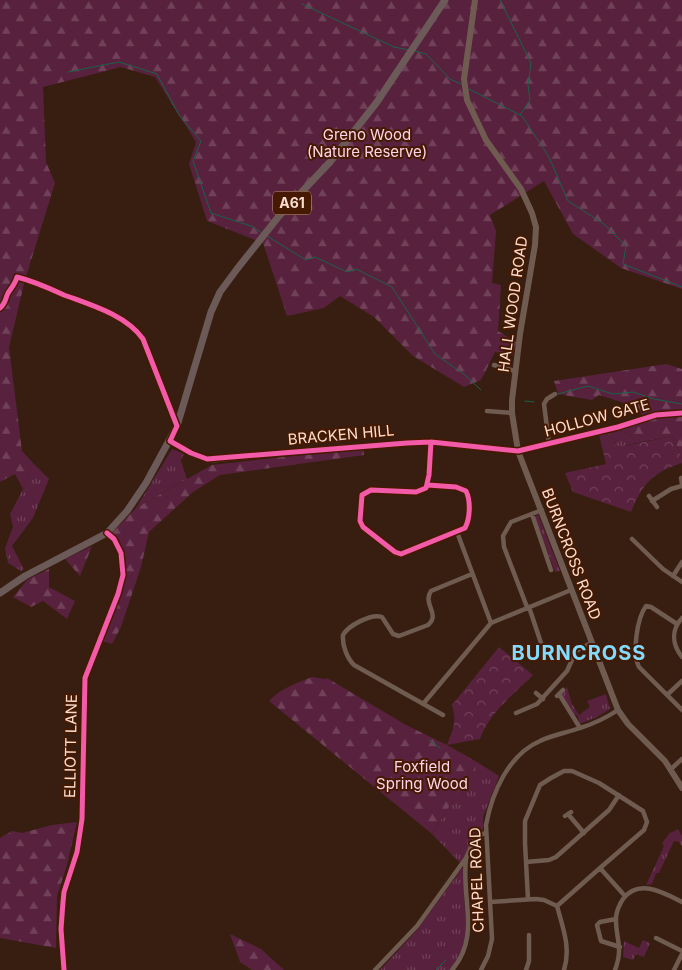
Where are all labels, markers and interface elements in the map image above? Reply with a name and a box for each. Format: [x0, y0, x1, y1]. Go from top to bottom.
park label: Greno Wood (Nature Reserve) [307, 125, 427, 161]
road number: A61 [273, 192, 311, 214]
street label: HALL WOOD ROAD [494, 235, 531, 373]
street label: HOLLOW GATE [542, 394, 652, 441]
street label: BRACKEN HILL [287, 420, 395, 449]
street label: BURNCROSS ROAD [538, 485, 605, 622]
district label: BURNCROSS [512, 641, 646, 665]
street label: ELLIOTT LANE [60, 694, 81, 798]
park label: Foxfield Spring Wood [376, 757, 468, 793]
street label: CHAPEL ROAD [465, 827, 488, 933]

